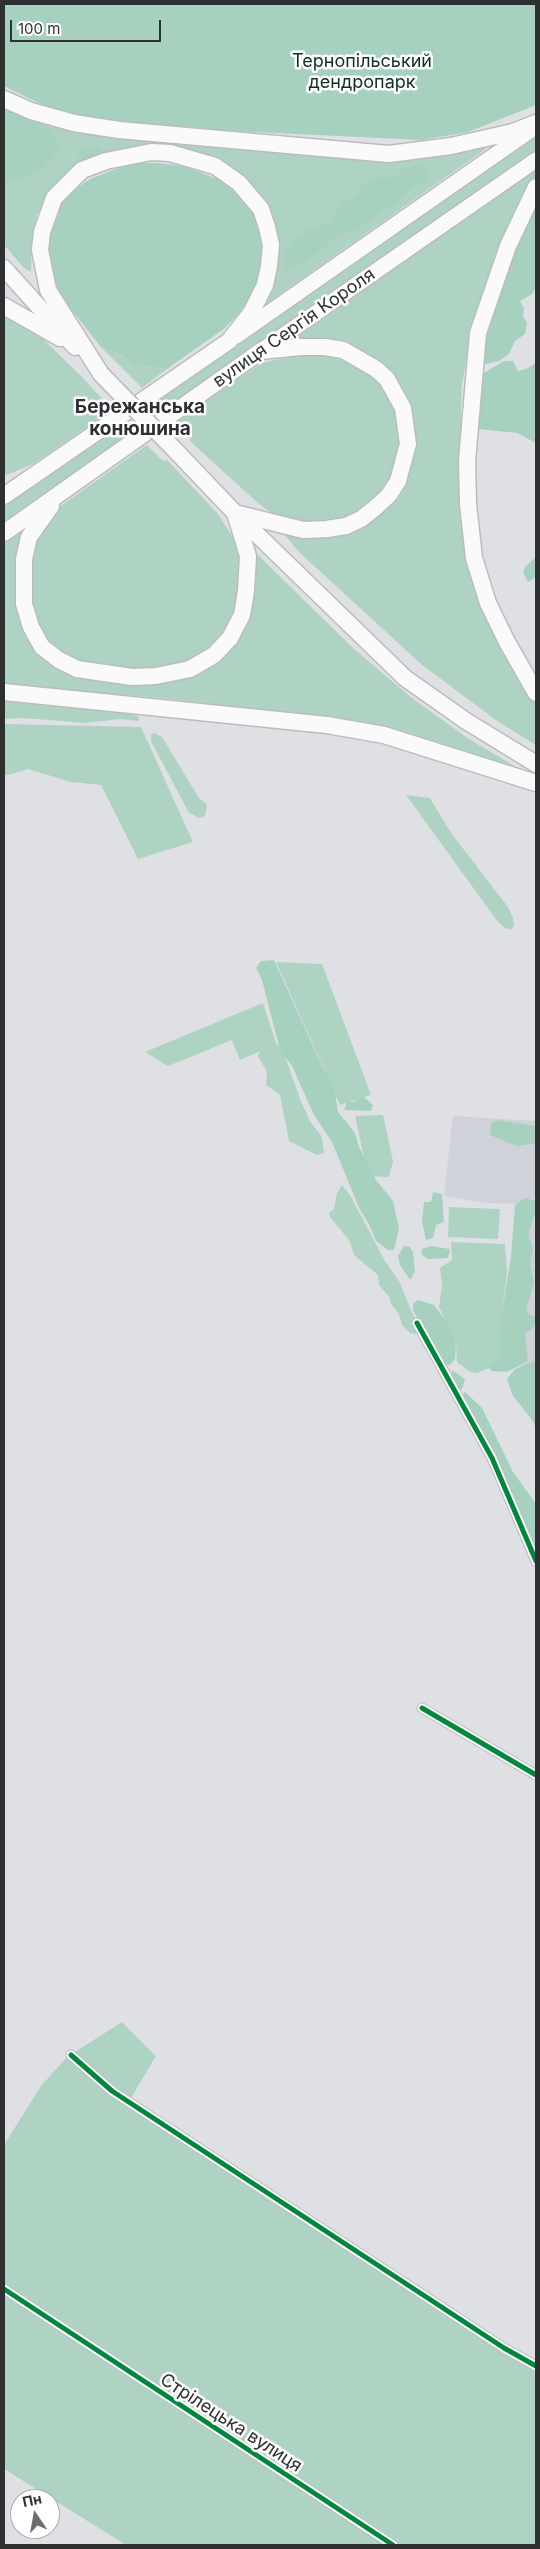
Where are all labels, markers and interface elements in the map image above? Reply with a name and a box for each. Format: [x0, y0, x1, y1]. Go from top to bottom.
scale bar [12, 10, 164, 42]
text: 100 m [18, 19, 60, 38]
park label: Тернопільський дендропарк [292, 51, 432, 94]
street label: вулиця Сергія Короля [209, 264, 379, 392]
district label: Бережанська конюшина [75, 396, 205, 440]
street label: Стрілецька вулиця [156, 2369, 306, 2477]
north arrow [10, 2489, 60, 2539]
text: Пн [21, 2490, 43, 2510]

